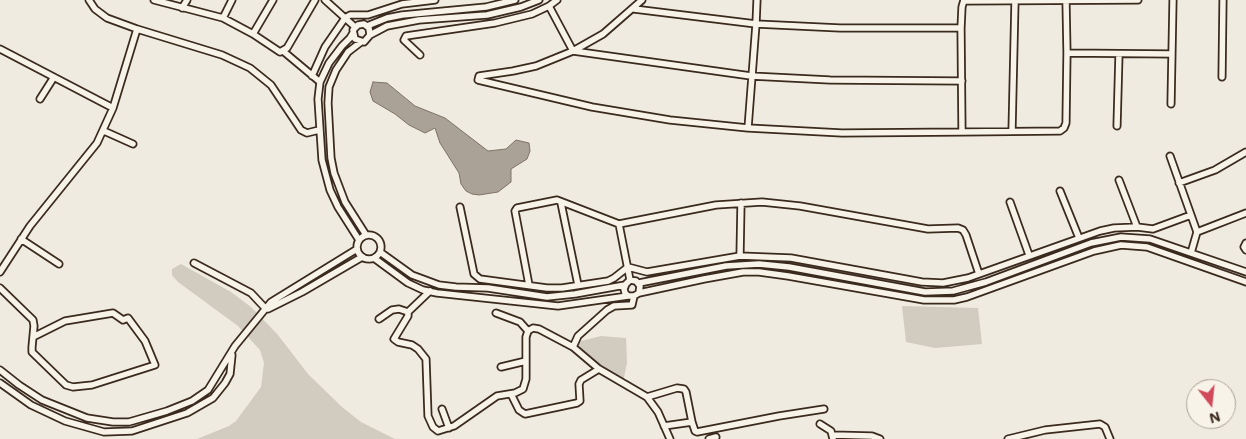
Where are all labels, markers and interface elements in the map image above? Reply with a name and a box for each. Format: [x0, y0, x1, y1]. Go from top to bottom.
north arrow [1186, 379, 1236, 429]
text: N [1207, 407, 1223, 429]

